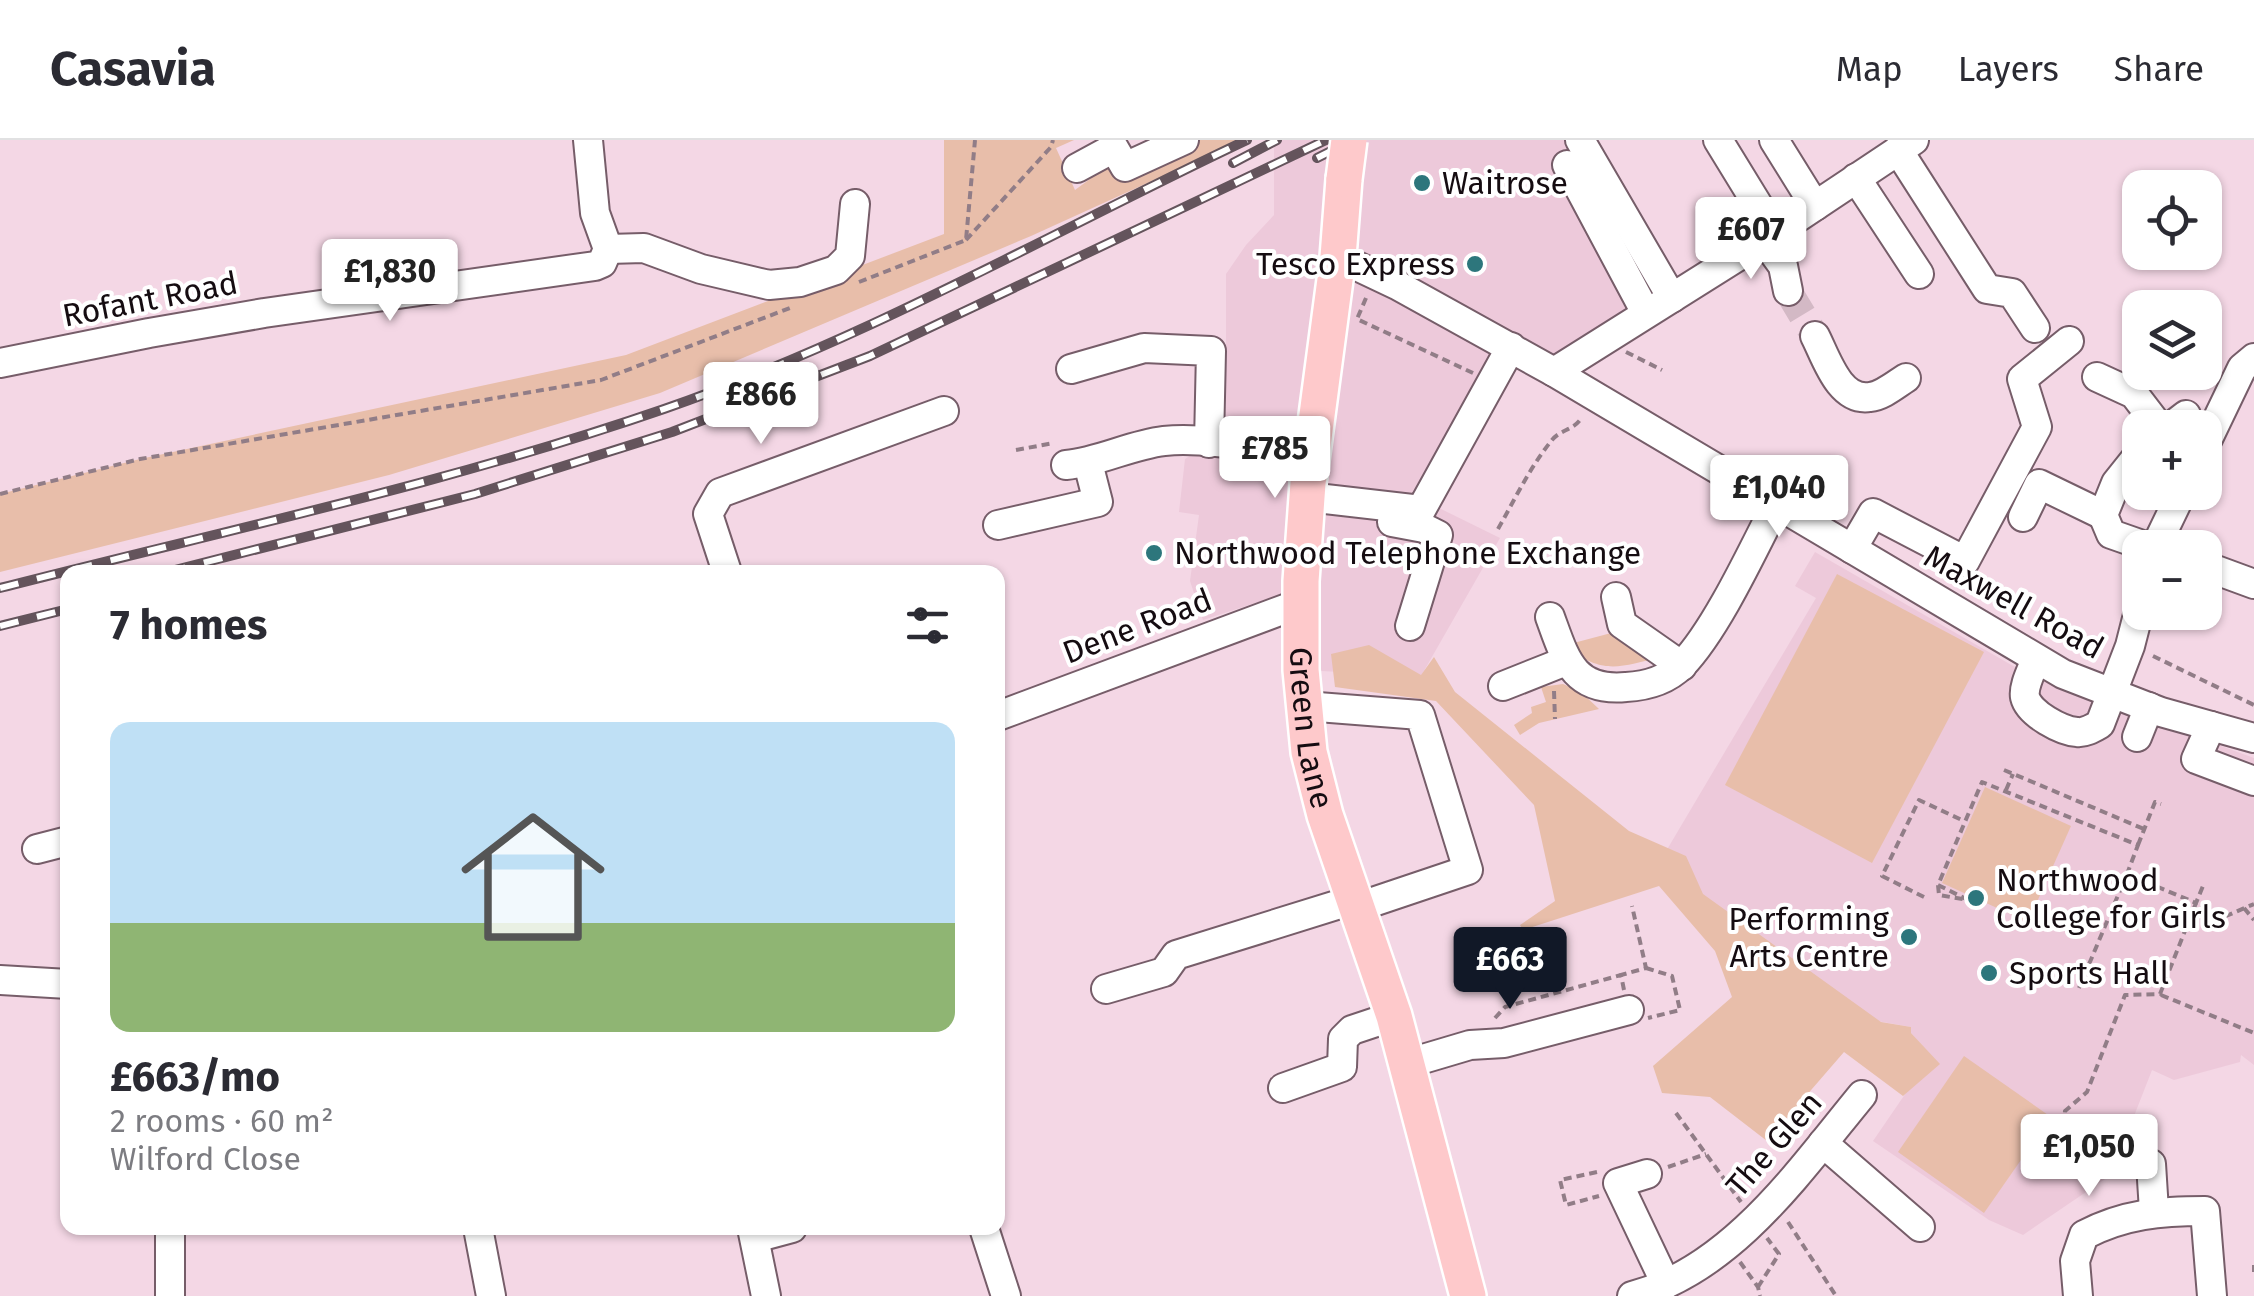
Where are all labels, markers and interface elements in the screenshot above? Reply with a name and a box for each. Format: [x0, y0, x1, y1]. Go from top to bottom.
text: Casavia [50, 40, 216, 98]
text: Map [1836, 48, 1903, 90]
text: Layers [1958, 48, 2059, 90]
text: Share [2114, 48, 2204, 90]
place label: Waitrose [1442, 164, 1568, 202]
map controls [2122, 170, 2222, 630]
button: locate [2122, 170, 2222, 270]
marker: Waitrose [1411, 172, 1433, 194]
pin: £607 [1692, 197, 1810, 282]
text: £607 [1717, 210, 1785, 248]
pin: £1,830 [309, 239, 471, 324]
place label: Tesco Express [1256, 245, 1455, 283]
text: £1,830 [344, 252, 436, 290]
marker: Tesco Express [1464, 253, 1486, 275]
street label: Rofant Road [59, 263, 241, 335]
button: layers [2122, 290, 2222, 390]
pin: £866 [702, 362, 820, 447]
text: £866 [725, 375, 797, 413]
button: + [2122, 410, 2222, 510]
pin: £785 [1216, 416, 1334, 501]
text: £785 [1241, 429, 1309, 467]
pin: £1,040 [1698, 455, 1860, 540]
text: £1,040 [1732, 468, 1826, 506]
button: − [2122, 530, 2222, 630]
place label: Northwood Telephone Exchange [1174, 534, 1641, 572]
street label: Maxwell Road [1918, 537, 2110, 667]
marker: Northwood Telephone Exchange [1143, 542, 1165, 564]
street label: Dene Road [1057, 580, 1217, 672]
icon: filters [900, 598, 955, 653]
text: 7 homes [110, 600, 267, 650]
street label: Green Lane [1282, 647, 1342, 813]
icon: home [443, 787, 623, 967]
place label: Northwood College for Girls [1996, 861, 2226, 936]
marker: Northwood College for Girls [1965, 887, 1987, 909]
place label: Performing Arts Centre [1728, 900, 1889, 975]
marker: Performing Arts Centre [1898, 926, 1920, 948]
pin: £663 [1451, 927, 1569, 1012]
text: £663 [1476, 940, 1544, 978]
place label: Sports Hall [2009, 954, 2169, 992]
marker: Sports Hall [1978, 962, 2000, 984]
text: £663/mo [110, 1052, 280, 1102]
street label: The Glen [1718, 1084, 1830, 1204]
text: 2 rooms · 60 m² [110, 1102, 334, 1140]
pin: £1,050 [2008, 1114, 2170, 1199]
text: £1,050 [2043, 1127, 2135, 1165]
text: Wilford Close [110, 1140, 301, 1178]

